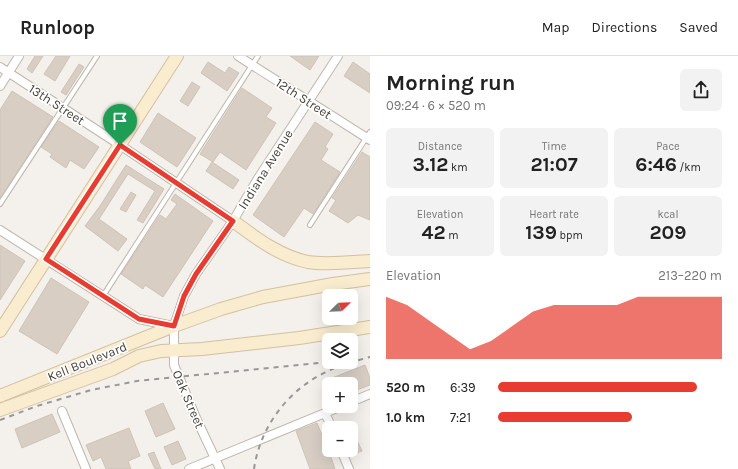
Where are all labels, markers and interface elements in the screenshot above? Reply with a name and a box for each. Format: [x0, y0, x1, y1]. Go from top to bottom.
text: Runloop [20, 17, 95, 39]
text: Map [542, 19, 570, 36]
text: Directions [592, 19, 657, 36]
text: Saved [679, 19, 718, 36]
button: share [680, 69, 722, 111]
text: Morning run [386, 70, 515, 96]
street label: 12th Street [273, 75, 334, 122]
street label: 13th Street [26, 81, 88, 128]
text: 09:24 · 6 × 520 m [386, 98, 486, 113]
pin [103, 104, 137, 145]
icon: arrive [109, 110, 131, 132]
street label: Indiana Avenue [235, 126, 296, 212]
text: Distance [418, 140, 462, 153]
text: Time [542, 140, 566, 153]
text: Pace [656, 140, 680, 153]
text: 3.12 [412, 153, 448, 176]
text: 21:07 [530, 153, 578, 176]
text: 6:46 [635, 153, 677, 176]
text: km [448, 161, 468, 174]
text: /km [677, 161, 701, 174]
text: Elevation [417, 208, 463, 221]
text: Heart rate [529, 208, 579, 221]
text: kcal [657, 208, 679, 221]
text: 42 [422, 221, 446, 244]
text: 139 [525, 221, 557, 244]
text: 209 [650, 221, 686, 244]
text: m [446, 229, 458, 242]
text: bpm [557, 229, 583, 242]
text: Elevation [386, 268, 441, 283]
text: 213–220 m [658, 268, 722, 283]
north arrow [322, 289, 358, 325]
map controls [322, 289, 358, 457]
button: layers [322, 333, 358, 369]
street label: Kell Boulevard [45, 339, 129, 384]
street label: Oak Street [170, 368, 208, 431]
button: + [322, 377, 358, 413]
text: 520 m [386, 380, 425, 395]
text: 6:39 [450, 380, 476, 395]
text: 1.0 km [386, 410, 425, 425]
text: 7:21 [450, 410, 471, 425]
button: − [322, 421, 358, 457]

